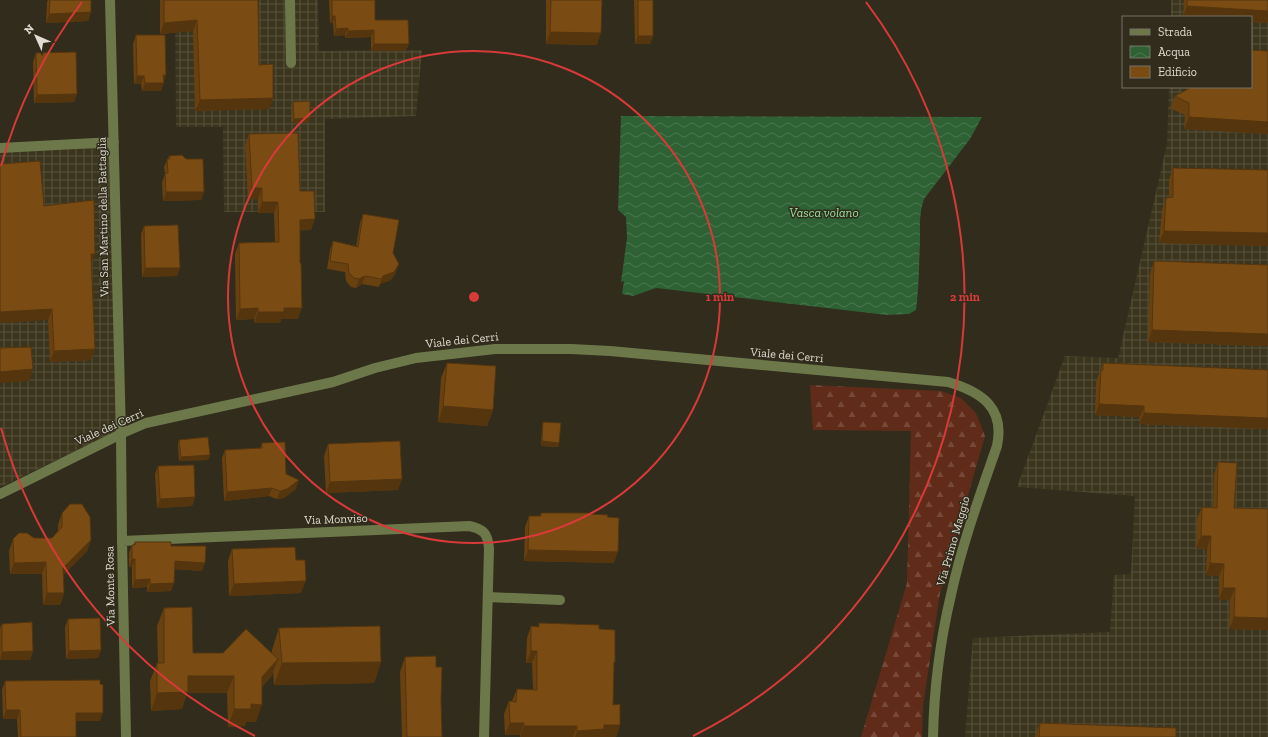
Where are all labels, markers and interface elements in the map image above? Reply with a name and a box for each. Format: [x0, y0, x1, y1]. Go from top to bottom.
north arrow [16, 16, 56, 56]
legend [1122, 16, 1252, 88]
text: N [22, 21, 37, 37]
text: Strada [1158, 25, 1192, 39]
text: Acqua [1158, 45, 1190, 59]
text: Edificio [1158, 65, 1197, 79]
street label: Via San Martino della Battaglia [95, 137, 111, 298]
water label: Vasca volano [789, 205, 859, 220]
centre of rings [467, 290, 481, 304]
text: 1 min [706, 290, 734, 304]
text: 2 min [950, 290, 980, 304]
street label: Viale dei Cerri [424, 329, 500, 351]
street label: Viale dei Cerri [749, 345, 825, 365]
street label: Viale dei Cerri [72, 405, 146, 449]
street label: Via Primo Maggio [933, 494, 973, 589]
street label: Via Monviso [303, 511, 368, 527]
street label: Via Monte Rosa [102, 546, 118, 627]

